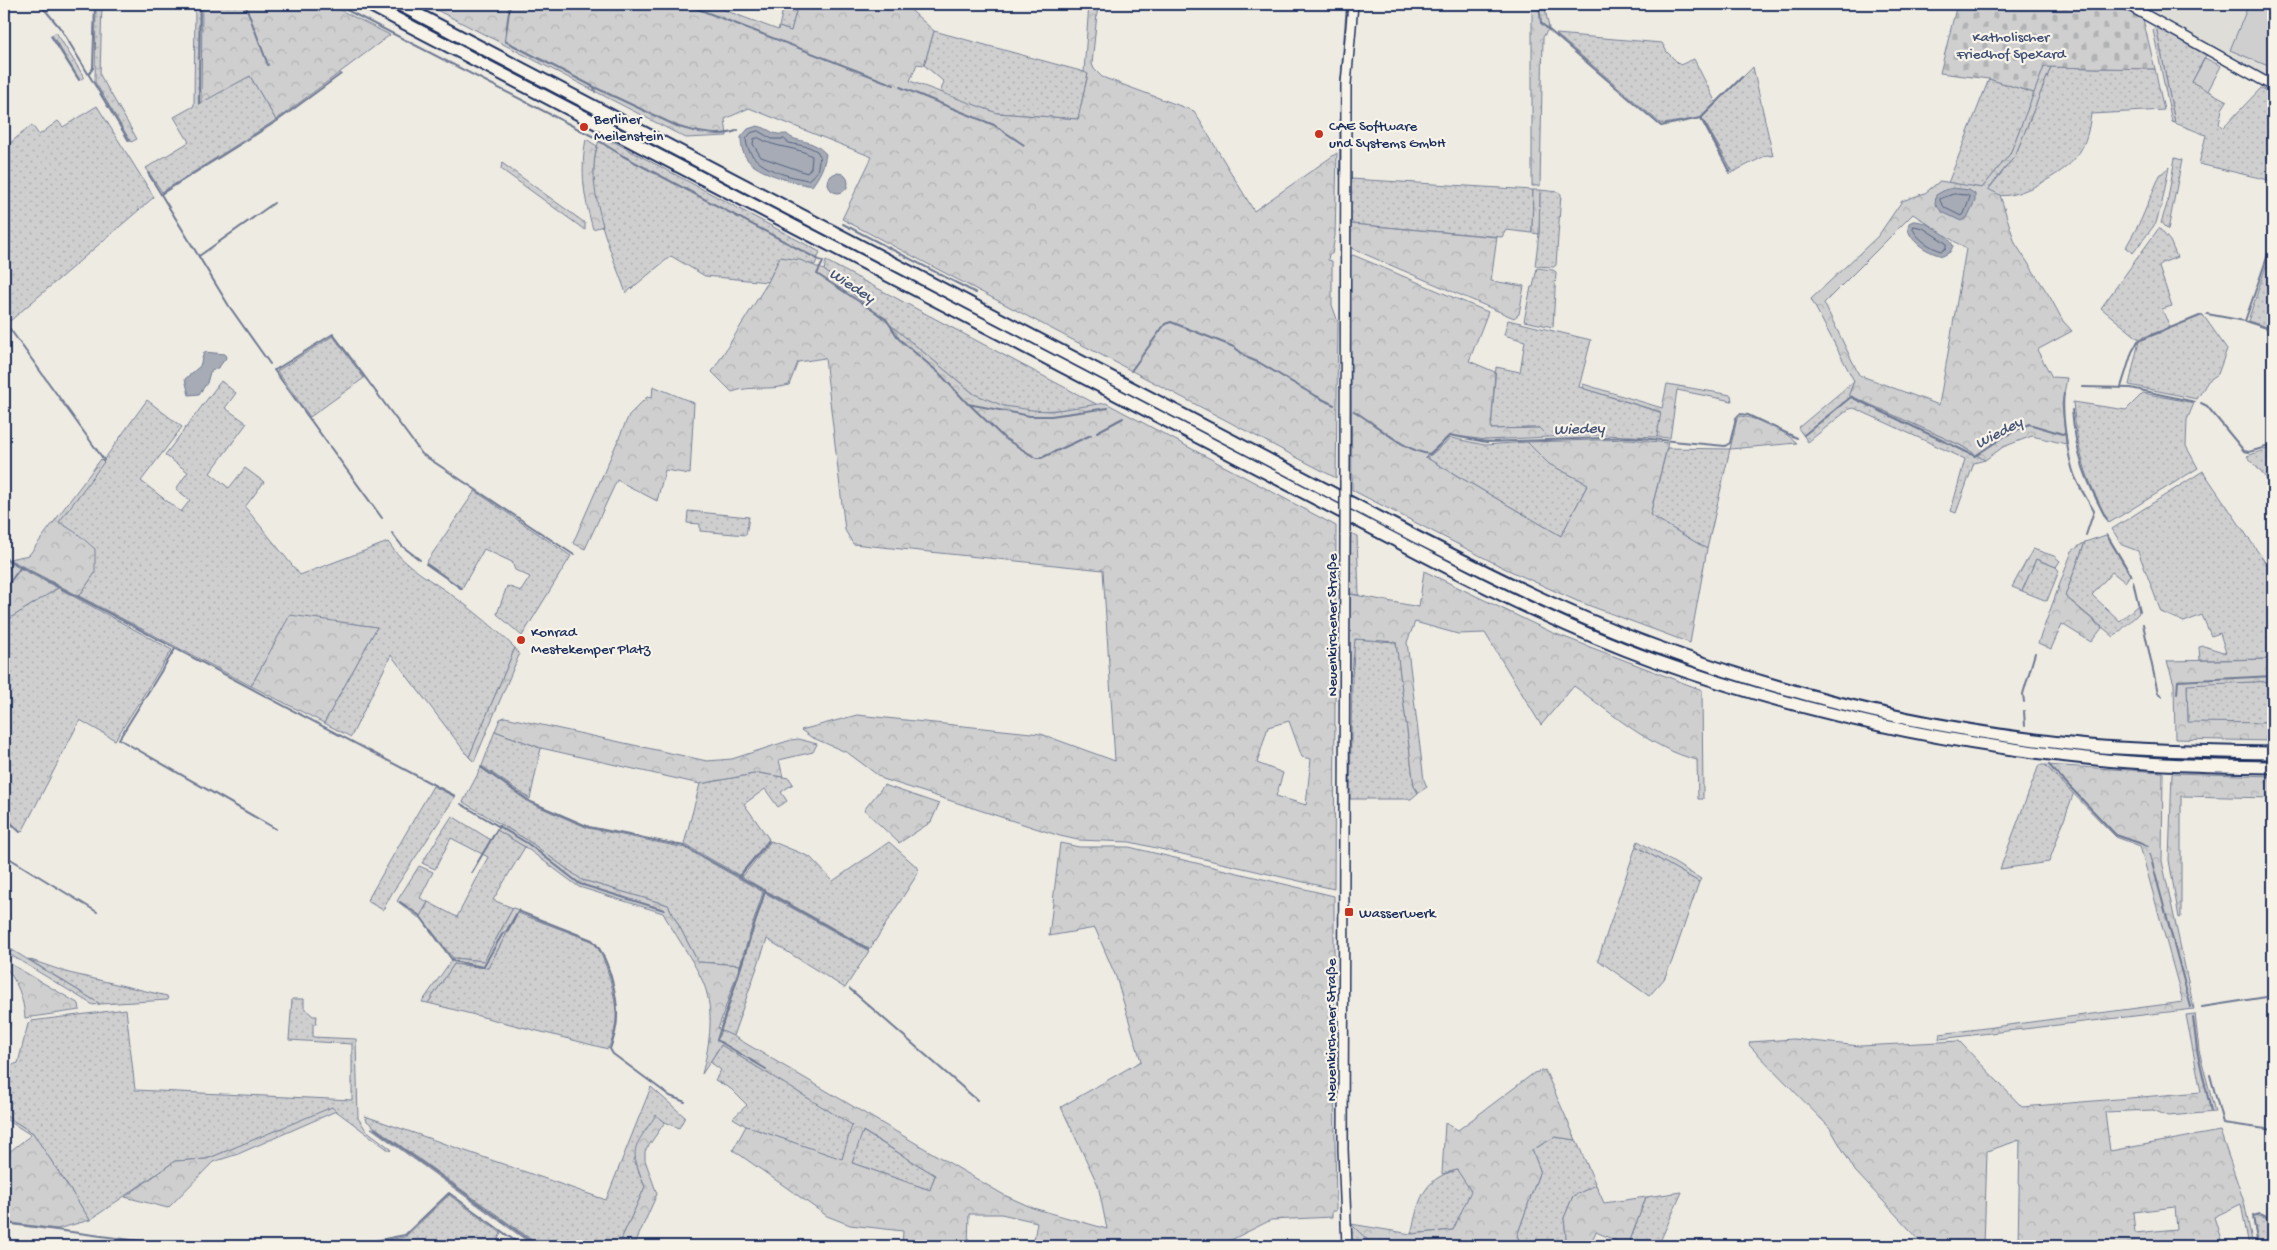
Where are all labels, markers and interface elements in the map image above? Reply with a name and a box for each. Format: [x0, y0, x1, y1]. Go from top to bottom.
park label: Katholischer Friedhof Spexard [1955, 29, 2067, 64]
place label: Berliner Meilenstein [593, 111, 663, 146]
place label: CAE Software und Systems GmbH [1329, 118, 1446, 153]
marker: Berliner Meilenstein [578, 121, 590, 133]
marker: CAE Software und Systems GmbH [1313, 128, 1325, 140]
water label: Wiedey [825, 265, 879, 309]
water label: Wiedey [1973, 413, 2028, 454]
water label: Wiedey [1553, 420, 1606, 441]
street label: Neuenkirchener Straße [1324, 553, 1342, 696]
place label: Konrad Mestekemper Platz [531, 624, 651, 659]
marker: Konrad Mestekemper Platz [515, 634, 527, 646]
place label: Wasserwerk [1359, 905, 1437, 923]
marker: Wasserwerk [1343, 906, 1355, 918]
street label: Neuenkirchener Straße [1323, 958, 1341, 1101]

